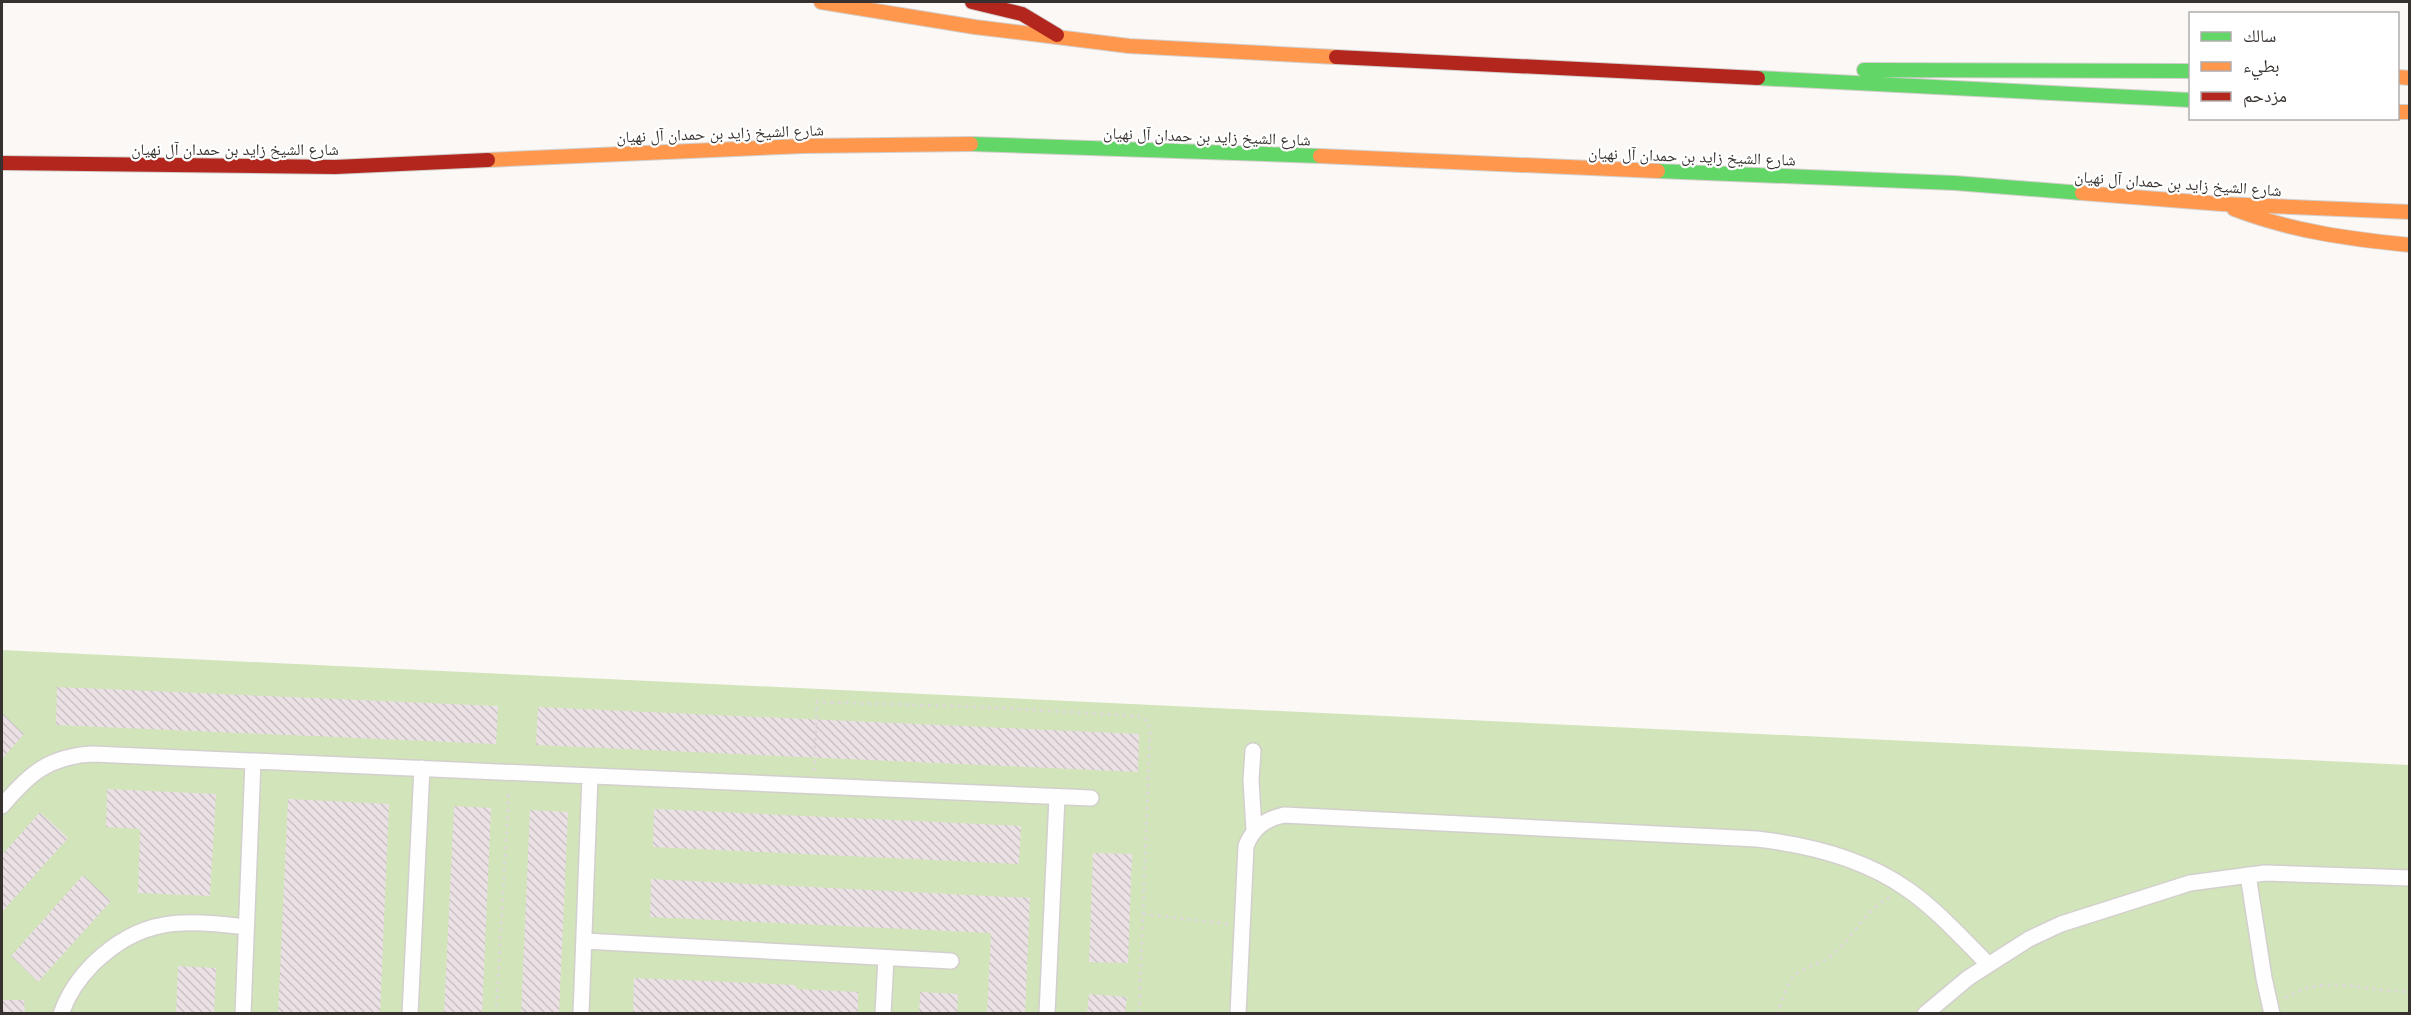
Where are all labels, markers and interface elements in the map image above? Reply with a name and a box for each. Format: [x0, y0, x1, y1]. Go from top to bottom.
legend [2189, 12, 2399, 120]
text: سالك [2243, 23, 2276, 48]
text: بطيء [2243, 53, 2280, 81]
text: مزدحم [2243, 83, 2287, 108]
street label: شارع الشيخ زايد بن حمدان آل نهيان [616, 118, 824, 149]
street label: شارع الشيخ زايد بن حمدان آل نهيان [1103, 121, 1311, 152]
street label: شارع الشيخ زايد بن حمدان آل نهيان [131, 138, 339, 161]
street label: شارع الشيخ زايد بن حمدان آل نهيان [1588, 141, 1796, 172]
street label: شارع الشيخ زايد بن حمدان آل نهيان [2074, 165, 2282, 202]

